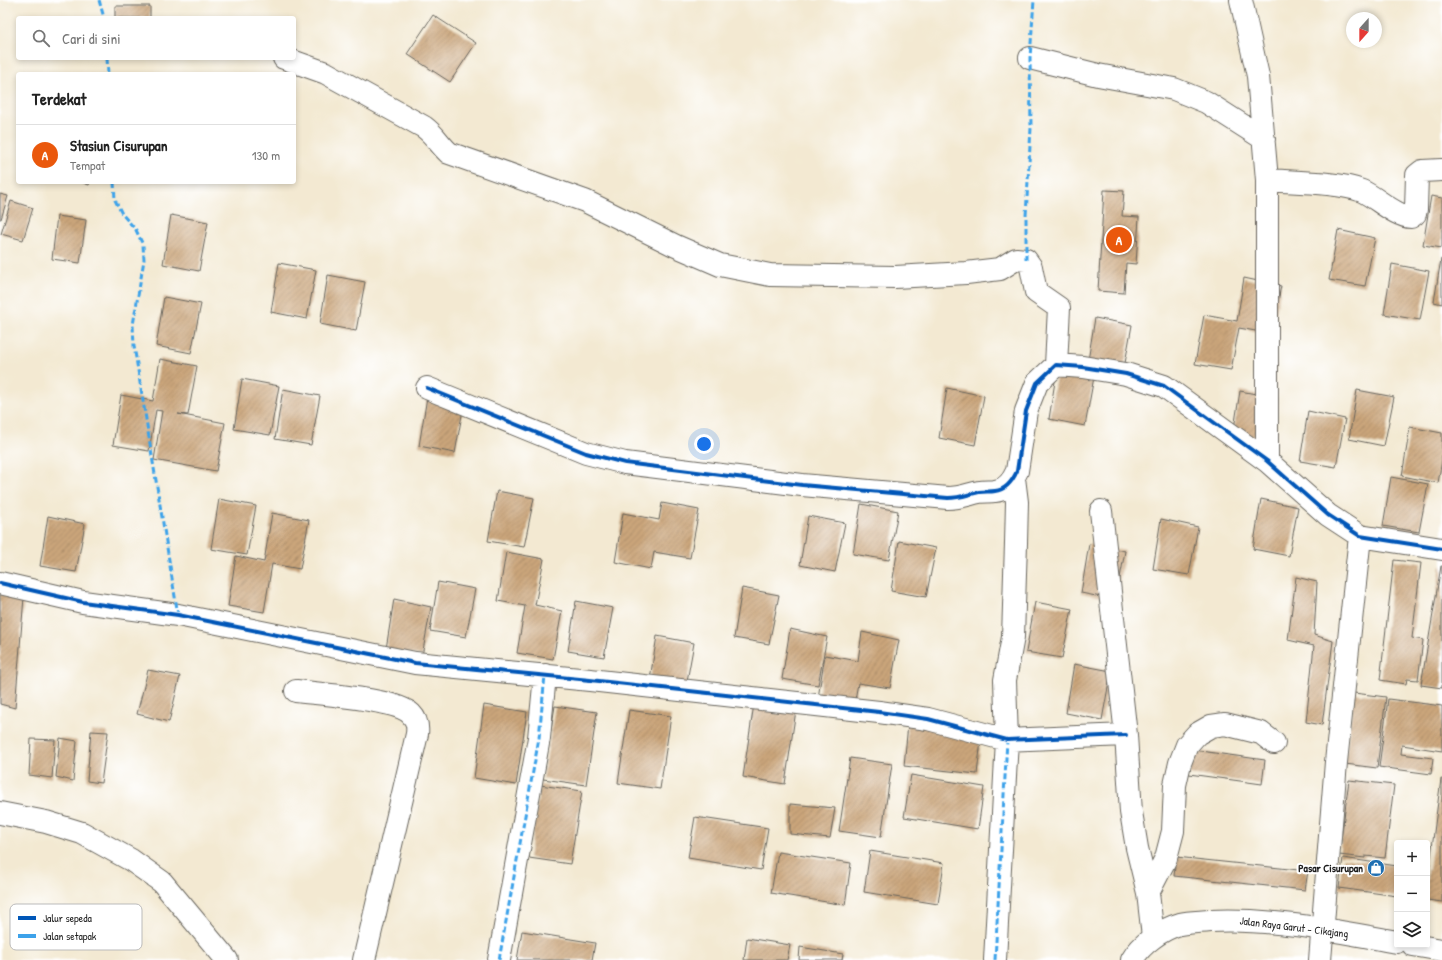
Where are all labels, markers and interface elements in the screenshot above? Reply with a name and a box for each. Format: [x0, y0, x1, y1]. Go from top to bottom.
north arrow [1346, 12, 1382, 48]
search box [16, 16, 296, 60]
icon: search [30, 27, 52, 49]
text: Cari di sini [62, 28, 121, 49]
text: Terdekat [32, 87, 86, 110]
text: Stasiun Cisurupan [70, 135, 168, 156]
text: A [42, 146, 48, 164]
text: 130 m [252, 146, 280, 164]
text: Tempat [70, 156, 105, 174]
pin: A [1106, 225, 1132, 255]
your location [694, 434, 714, 454]
map controls [1394, 840, 1430, 948]
button: + [1394, 840, 1430, 876]
shop icon: Pasar Cisurupan [1366, 858, 1386, 878]
place label: Pasar Cisurupan [1298, 861, 1363, 876]
button: − [1394, 876, 1430, 912]
legend [10, 904, 142, 950]
text: Jalur sepeda [43, 911, 92, 925]
button: layers [1394, 912, 1430, 948]
street label: Jalan Raya Garut - Cikajang [1239, 913, 1349, 941]
text: Jalan setapak [43, 929, 97, 943]

